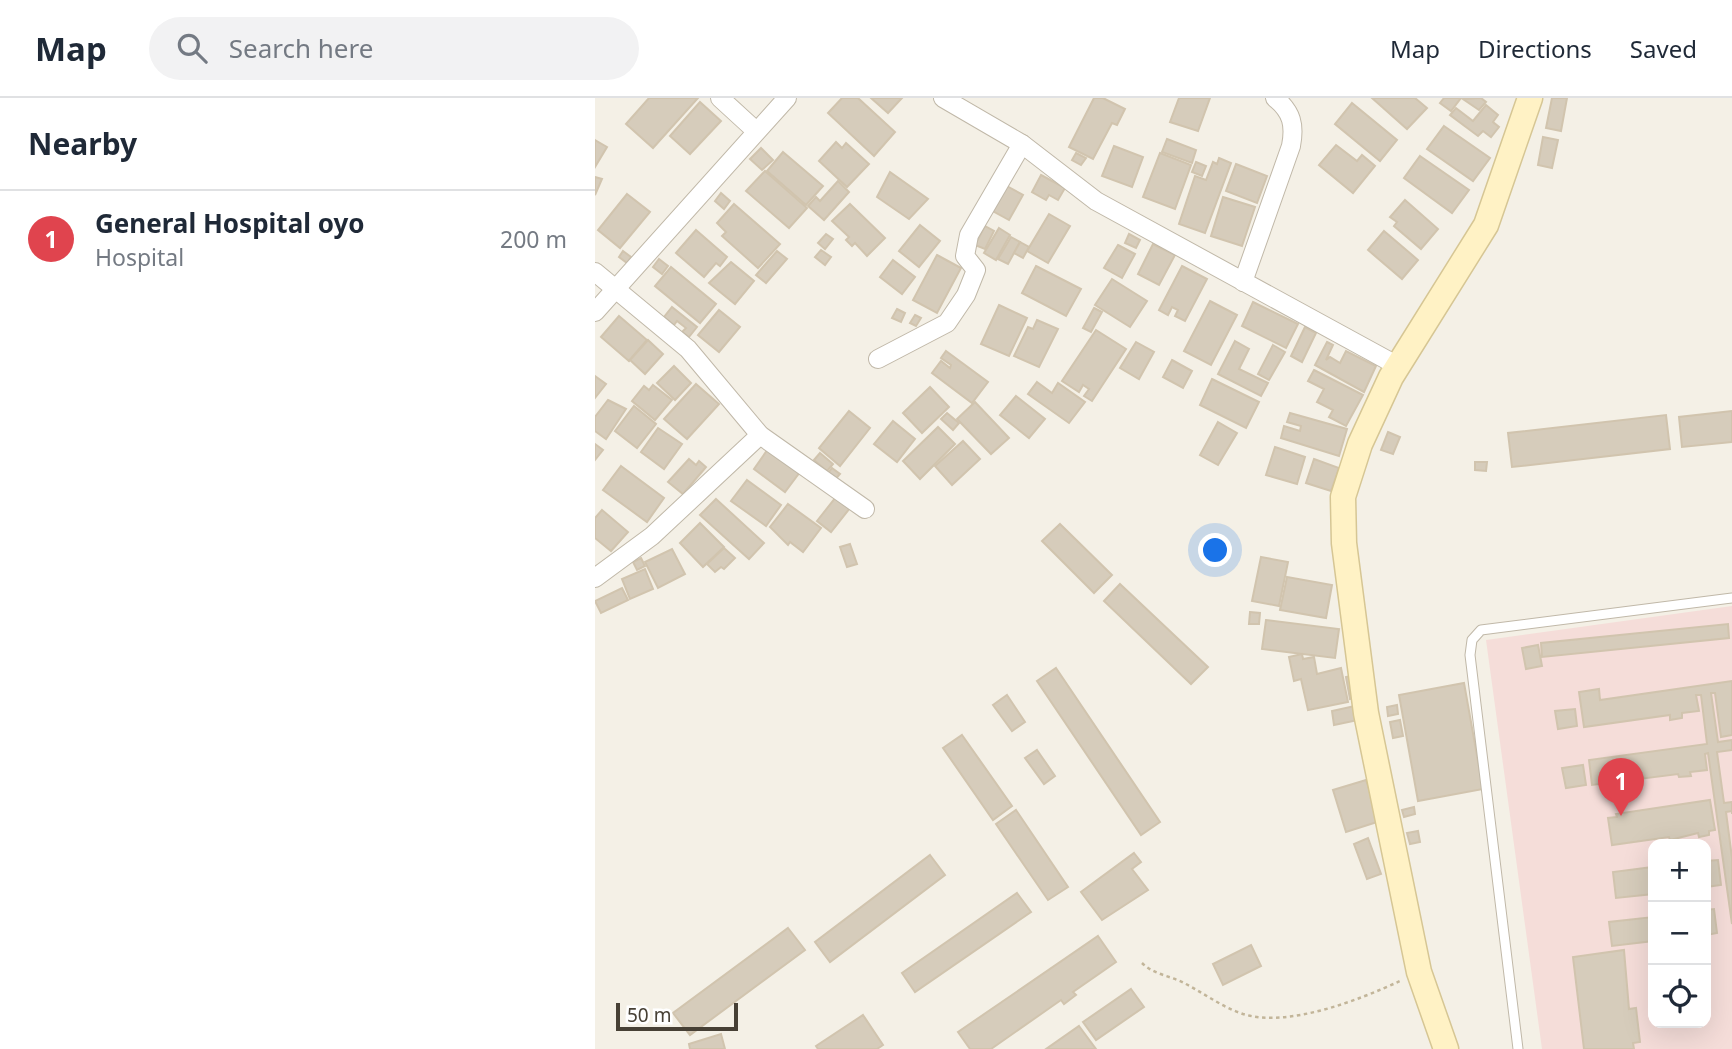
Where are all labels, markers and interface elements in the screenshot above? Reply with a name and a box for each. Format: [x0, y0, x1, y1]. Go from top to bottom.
search box [149, 17, 639, 80]
text: Map [35, 26, 107, 71]
icon: search [173, 29, 211, 67]
text: Search here [229, 30, 373, 66]
text: Map [1390, 32, 1440, 65]
text: Directions [1478, 32, 1592, 65]
text: Saved [1630, 32, 1697, 65]
text: Nearby [28, 123, 137, 164]
text: General Hospital oyo [95, 205, 365, 241]
text: 1 [44, 223, 58, 255]
text: 200 m [500, 223, 567, 255]
text: Hospital [95, 241, 184, 273]
your location [1198, 533, 1232, 567]
pin: 1 [1598, 758, 1644, 816]
map controls [1648, 839, 1711, 1028]
button: + [1648, 839, 1711, 902]
button: − [1648, 902, 1711, 965]
button: locate [1648, 965, 1711, 1028]
scale bar [616, 1000, 739, 1032]
text: 50 m [627, 1002, 671, 1028]

